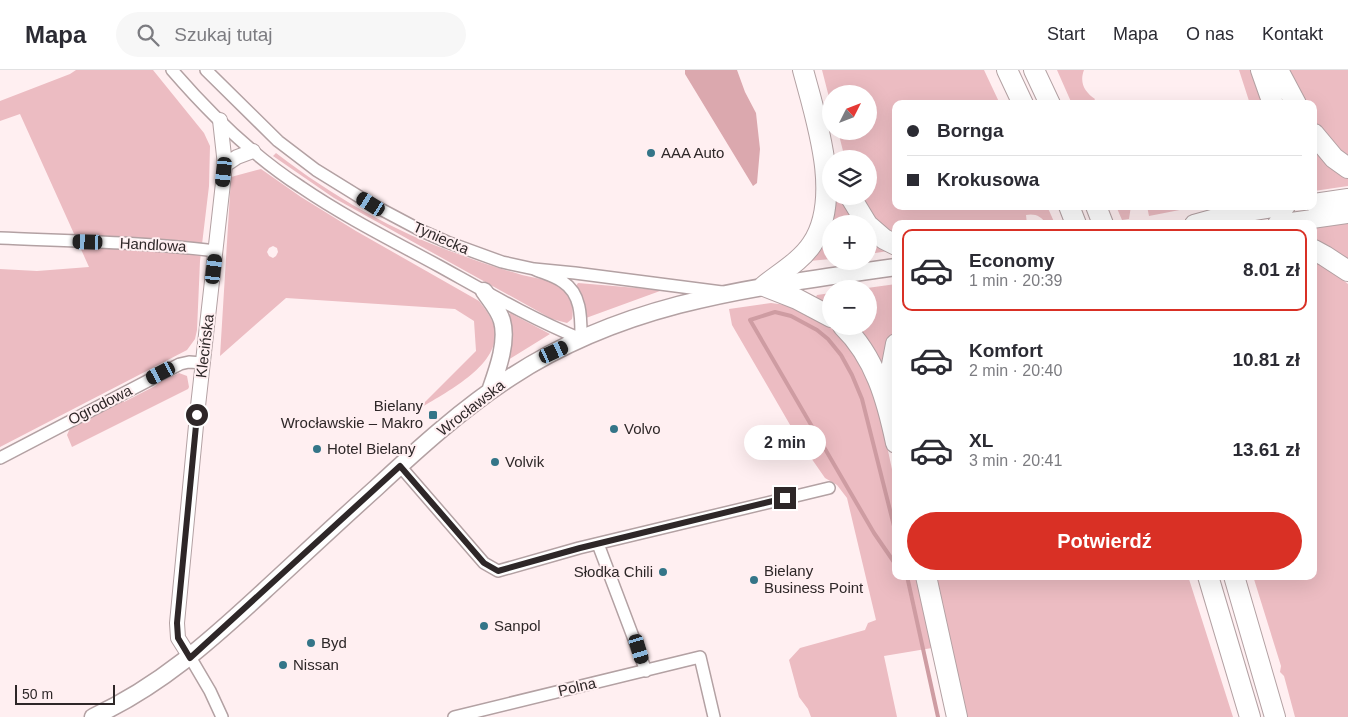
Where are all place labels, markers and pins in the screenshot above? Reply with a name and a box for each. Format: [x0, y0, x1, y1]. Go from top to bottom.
place label: AAA Auto [661, 144, 724, 161]
marker: AAA Auto [645, 147, 657, 159]
place label: Bielany Wrocławskie – Makro [281, 397, 423, 431]
marker: Bielany Wrocławskie – Makro [427, 409, 439, 421]
place label: Volvo [624, 420, 661, 437]
marker: Volvo [608, 423, 620, 435]
place label: Hotel Bielany [327, 440, 416, 457]
marker: Hotel Bielany [311, 443, 323, 455]
place label: Volvik [505, 453, 545, 470]
marker: Volvik [489, 456, 501, 468]
place label: Bielany Business Point [764, 562, 864, 596]
place label: Słodka Chili [574, 563, 653, 580]
marker: Słodka Chili [657, 566, 669, 578]
marker: Bielany Business Point [748, 574, 760, 586]
place label: Sanpol [494, 617, 541, 634]
marker: Sanpol [478, 620, 490, 632]
place label: Byd [321, 634, 347, 651]
marker: Byd [305, 637, 317, 649]
place label: Nissan [293, 656, 339, 673]
marker: Nissan [277, 659, 289, 671]

